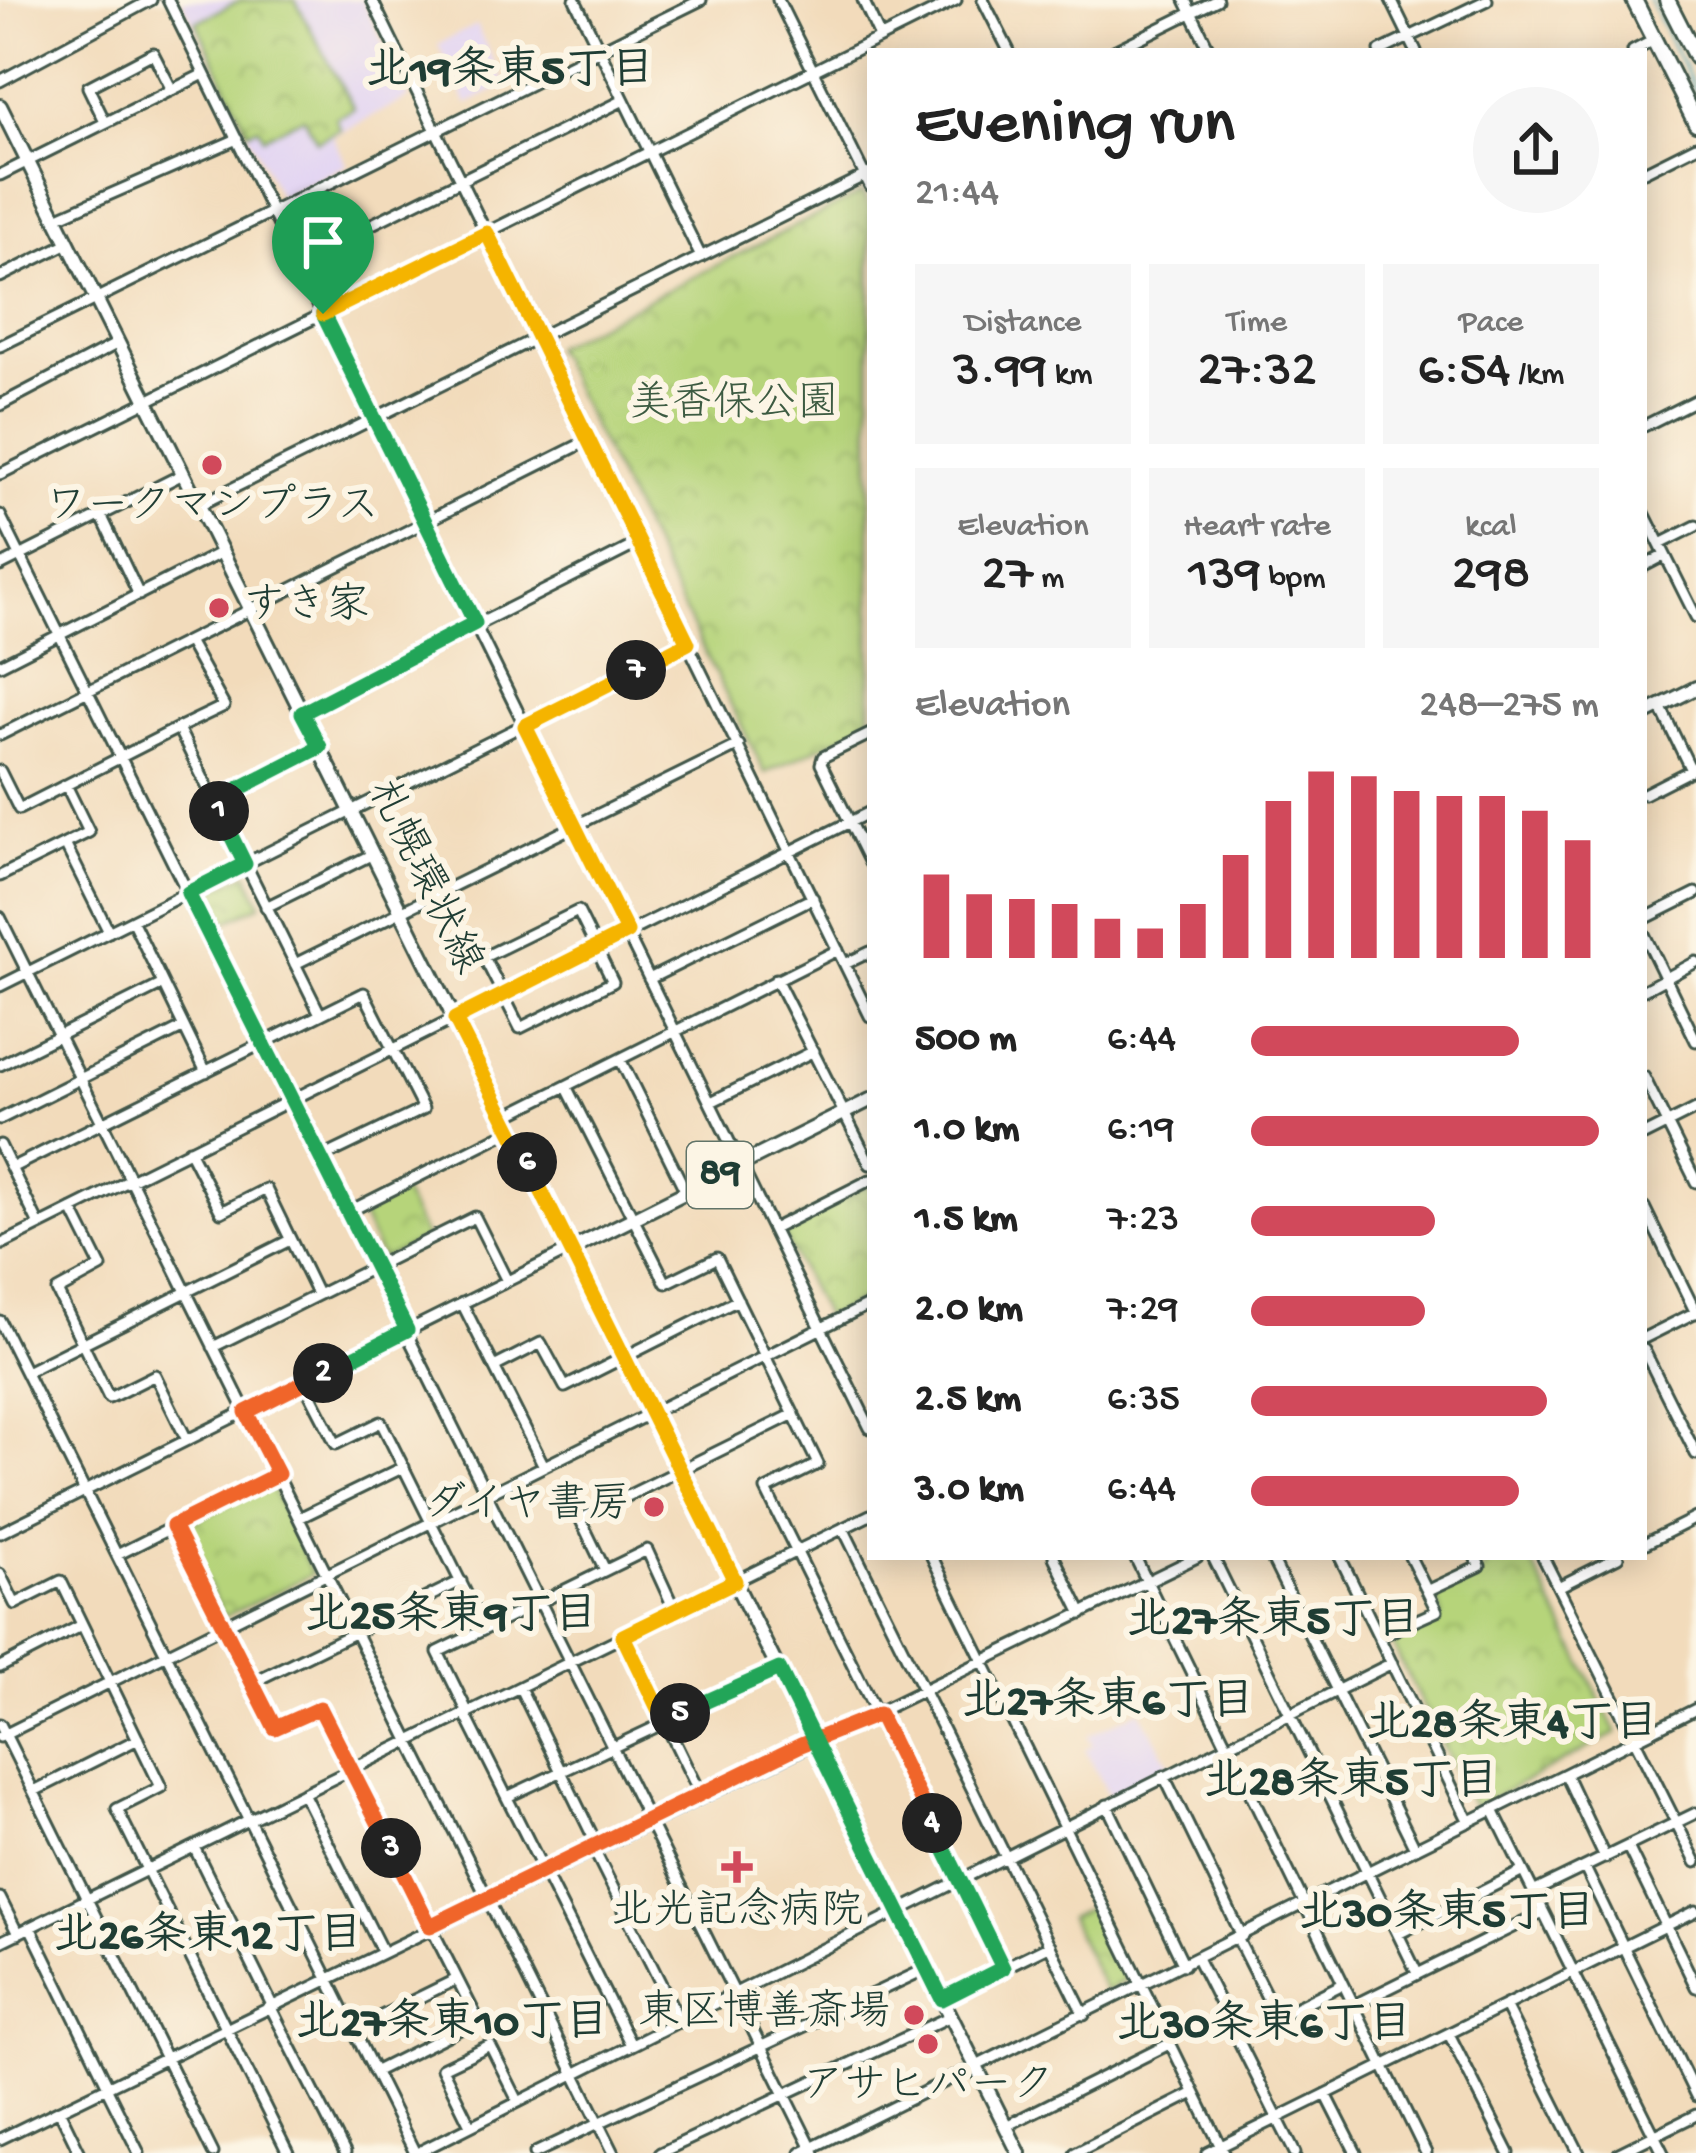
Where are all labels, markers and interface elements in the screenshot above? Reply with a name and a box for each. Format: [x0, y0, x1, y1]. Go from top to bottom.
district label: 北19条東5丁目 [365, 44, 655, 100]
button: share [1473, 87, 1599, 213]
text: Evening run [915, 88, 1235, 166]
text: 21:44 [915, 172, 999, 218]
pin [272, 191, 374, 314]
icon: arrive [290, 209, 356, 275]
text: Distance [965, 305, 1081, 343]
text: Time [1227, 305, 1287, 343]
text: Pace [1459, 305, 1523, 343]
text: 3.99 [953, 343, 1047, 403]
text: 27:32 [1197, 343, 1317, 403]
text: 6:54 [1418, 343, 1510, 403]
text: km [1047, 357, 1093, 395]
text: /km [1510, 357, 1564, 395]
park label: 美香保公園 [629, 380, 839, 431]
marker: ワークマンプラス [199, 452, 225, 478]
place label: ワークマンプラス [45, 483, 379, 534]
text: Elevation [957, 509, 1089, 547]
text: Heart rate [1183, 509, 1331, 547]
text: kcal [1465, 509, 1517, 547]
text: 27 [982, 547, 1033, 607]
text: 139 [1188, 547, 1261, 607]
text: 298 [1452, 547, 1530, 607]
text: m [1033, 561, 1064, 599]
text: bpm [1261, 561, 1326, 599]
place label: すき家 [243, 581, 369, 633]
marker: すき家 [206, 595, 232, 621]
pin: 7 [606, 640, 666, 700]
text: 7 [627, 651, 645, 689]
text: Elevation [915, 684, 1070, 730]
text: 248–275 m [1419, 684, 1599, 730]
street label: 札幌環状線 [354, 772, 492, 983]
pin: 1 [189, 781, 249, 841]
text: 1 [212, 792, 226, 830]
text: 500 m [915, 1018, 1017, 1064]
text: 6:44 [1107, 1018, 1176, 1064]
text: 1.0 km [915, 1108, 1019, 1154]
text: 6:19 [1107, 1108, 1174, 1154]
pin: 6 [497, 1132, 557, 1192]
road number: 89 [687, 1142, 753, 1208]
text: 6 [519, 1143, 535, 1181]
text: 1.5 km [915, 1198, 1018, 1244]
text: 7:23 [1107, 1198, 1179, 1244]
text: 2.0 km [915, 1288, 1023, 1334]
text: 7:29 [1107, 1288, 1178, 1334]
pin: 2 [293, 1343, 353, 1403]
text: 2 [315, 1354, 331, 1392]
text: 2.5 km [915, 1378, 1021, 1424]
text: 6:35 [1107, 1378, 1180, 1424]
text: 3.0 km [915, 1468, 1024, 1514]
text: 6:44 [1107, 1468, 1176, 1514]
place label: ダイヤ書房 [424, 1480, 630, 1532]
marker: ダイヤ書房 [641, 1494, 667, 1520]
district label: 北25条東9丁目 [304, 1589, 598, 1645]
district label: 北27条東5丁目 [1126, 1594, 1420, 1650]
district label: 北27条東6丁目 [961, 1675, 1255, 1731]
pin: 5 [650, 1683, 710, 1743]
text: 5 [671, 1694, 689, 1732]
district label: 北28条東4丁目 [1365, 1697, 1659, 1753]
district label: 北28条東5丁目 [1203, 1755, 1499, 1811]
pin: 4 [902, 1793, 962, 1853]
text: 4 [924, 1804, 940, 1842]
pin: 3 [361, 1818, 421, 1878]
text: 3 [382, 1829, 400, 1867]
marker: 北光記念病院 [721, 1851, 753, 1883]
place label: 北光記念病院 [611, 1886, 863, 1939]
district label: 北30条東5丁目 [1298, 1887, 1596, 1943]
district label: 北26条東12丁目 [53, 1909, 363, 1965]
place label: 東区博善斎場 [638, 1988, 890, 2040]
district label: 北27条東10丁目 [295, 1996, 609, 2052]
district label: 北30条東6丁目 [1116, 1998, 1412, 2054]
marker: 東区博善斎場 [901, 2002, 927, 2028]
marker: アサヒパーク [915, 2031, 941, 2057]
place label: アサヒパーク [802, 2064, 1054, 2113]

